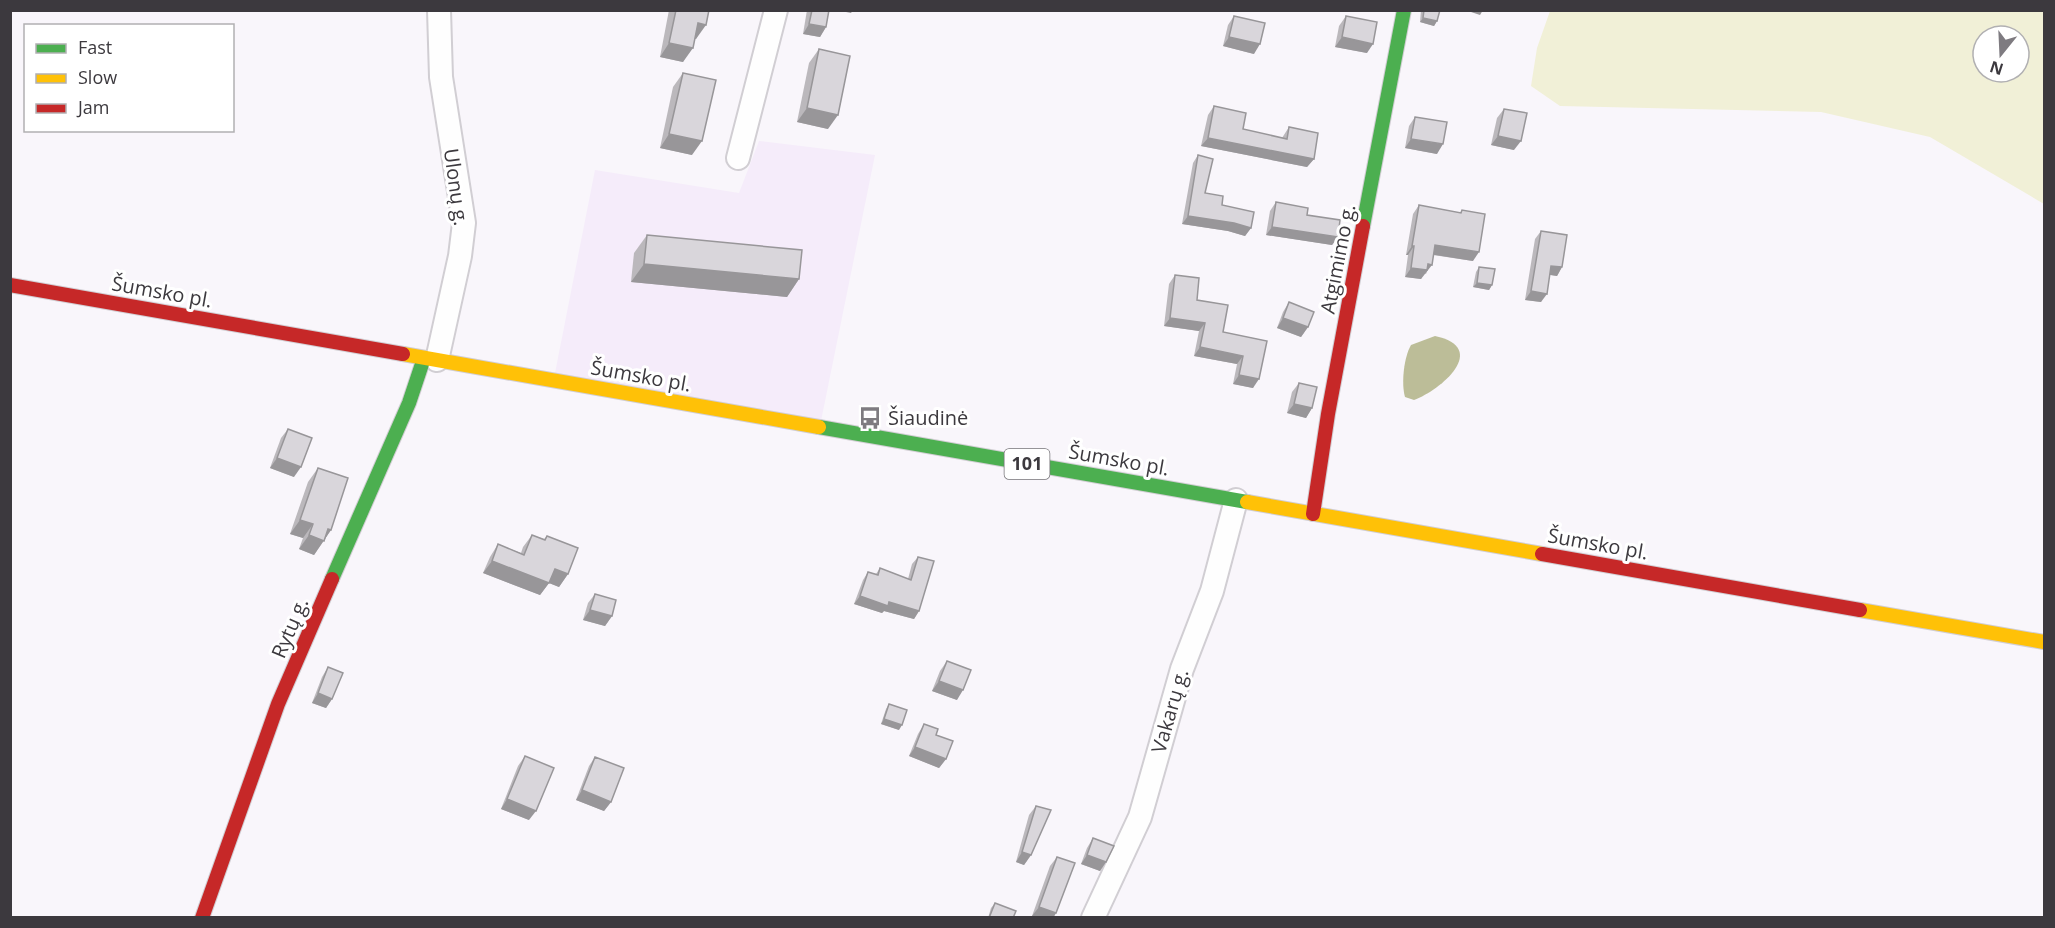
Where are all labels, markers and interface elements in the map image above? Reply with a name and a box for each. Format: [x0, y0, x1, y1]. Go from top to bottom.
legend [24, 24, 234, 132]
north arrow [1971, 24, 2031, 84]
text: Fast [78, 35, 112, 59]
text: N [1987, 56, 2006, 81]
text: Slow [78, 65, 117, 89]
text: Jam [76, 95, 110, 119]
street label: Ulonų g. [438, 147, 475, 227]
street label: Atgimimo g. [1314, 202, 1361, 316]
street label: Šumsko pl. [110, 269, 214, 314]
street label: Šumsko pl. [589, 353, 693, 398]
place label: Šiaudinė [888, 404, 968, 431]
bus stop icon: Šiaudinė [857, 405, 883, 431]
street label: Šumsko pl. [1067, 437, 1171, 482]
road number: 101 [1004, 449, 1050, 479]
street label: Šumsko pl. [1546, 521, 1650, 566]
street label: Rytų g. [265, 593, 314, 662]
street label: Vakarų g. [1145, 666, 1194, 756]

